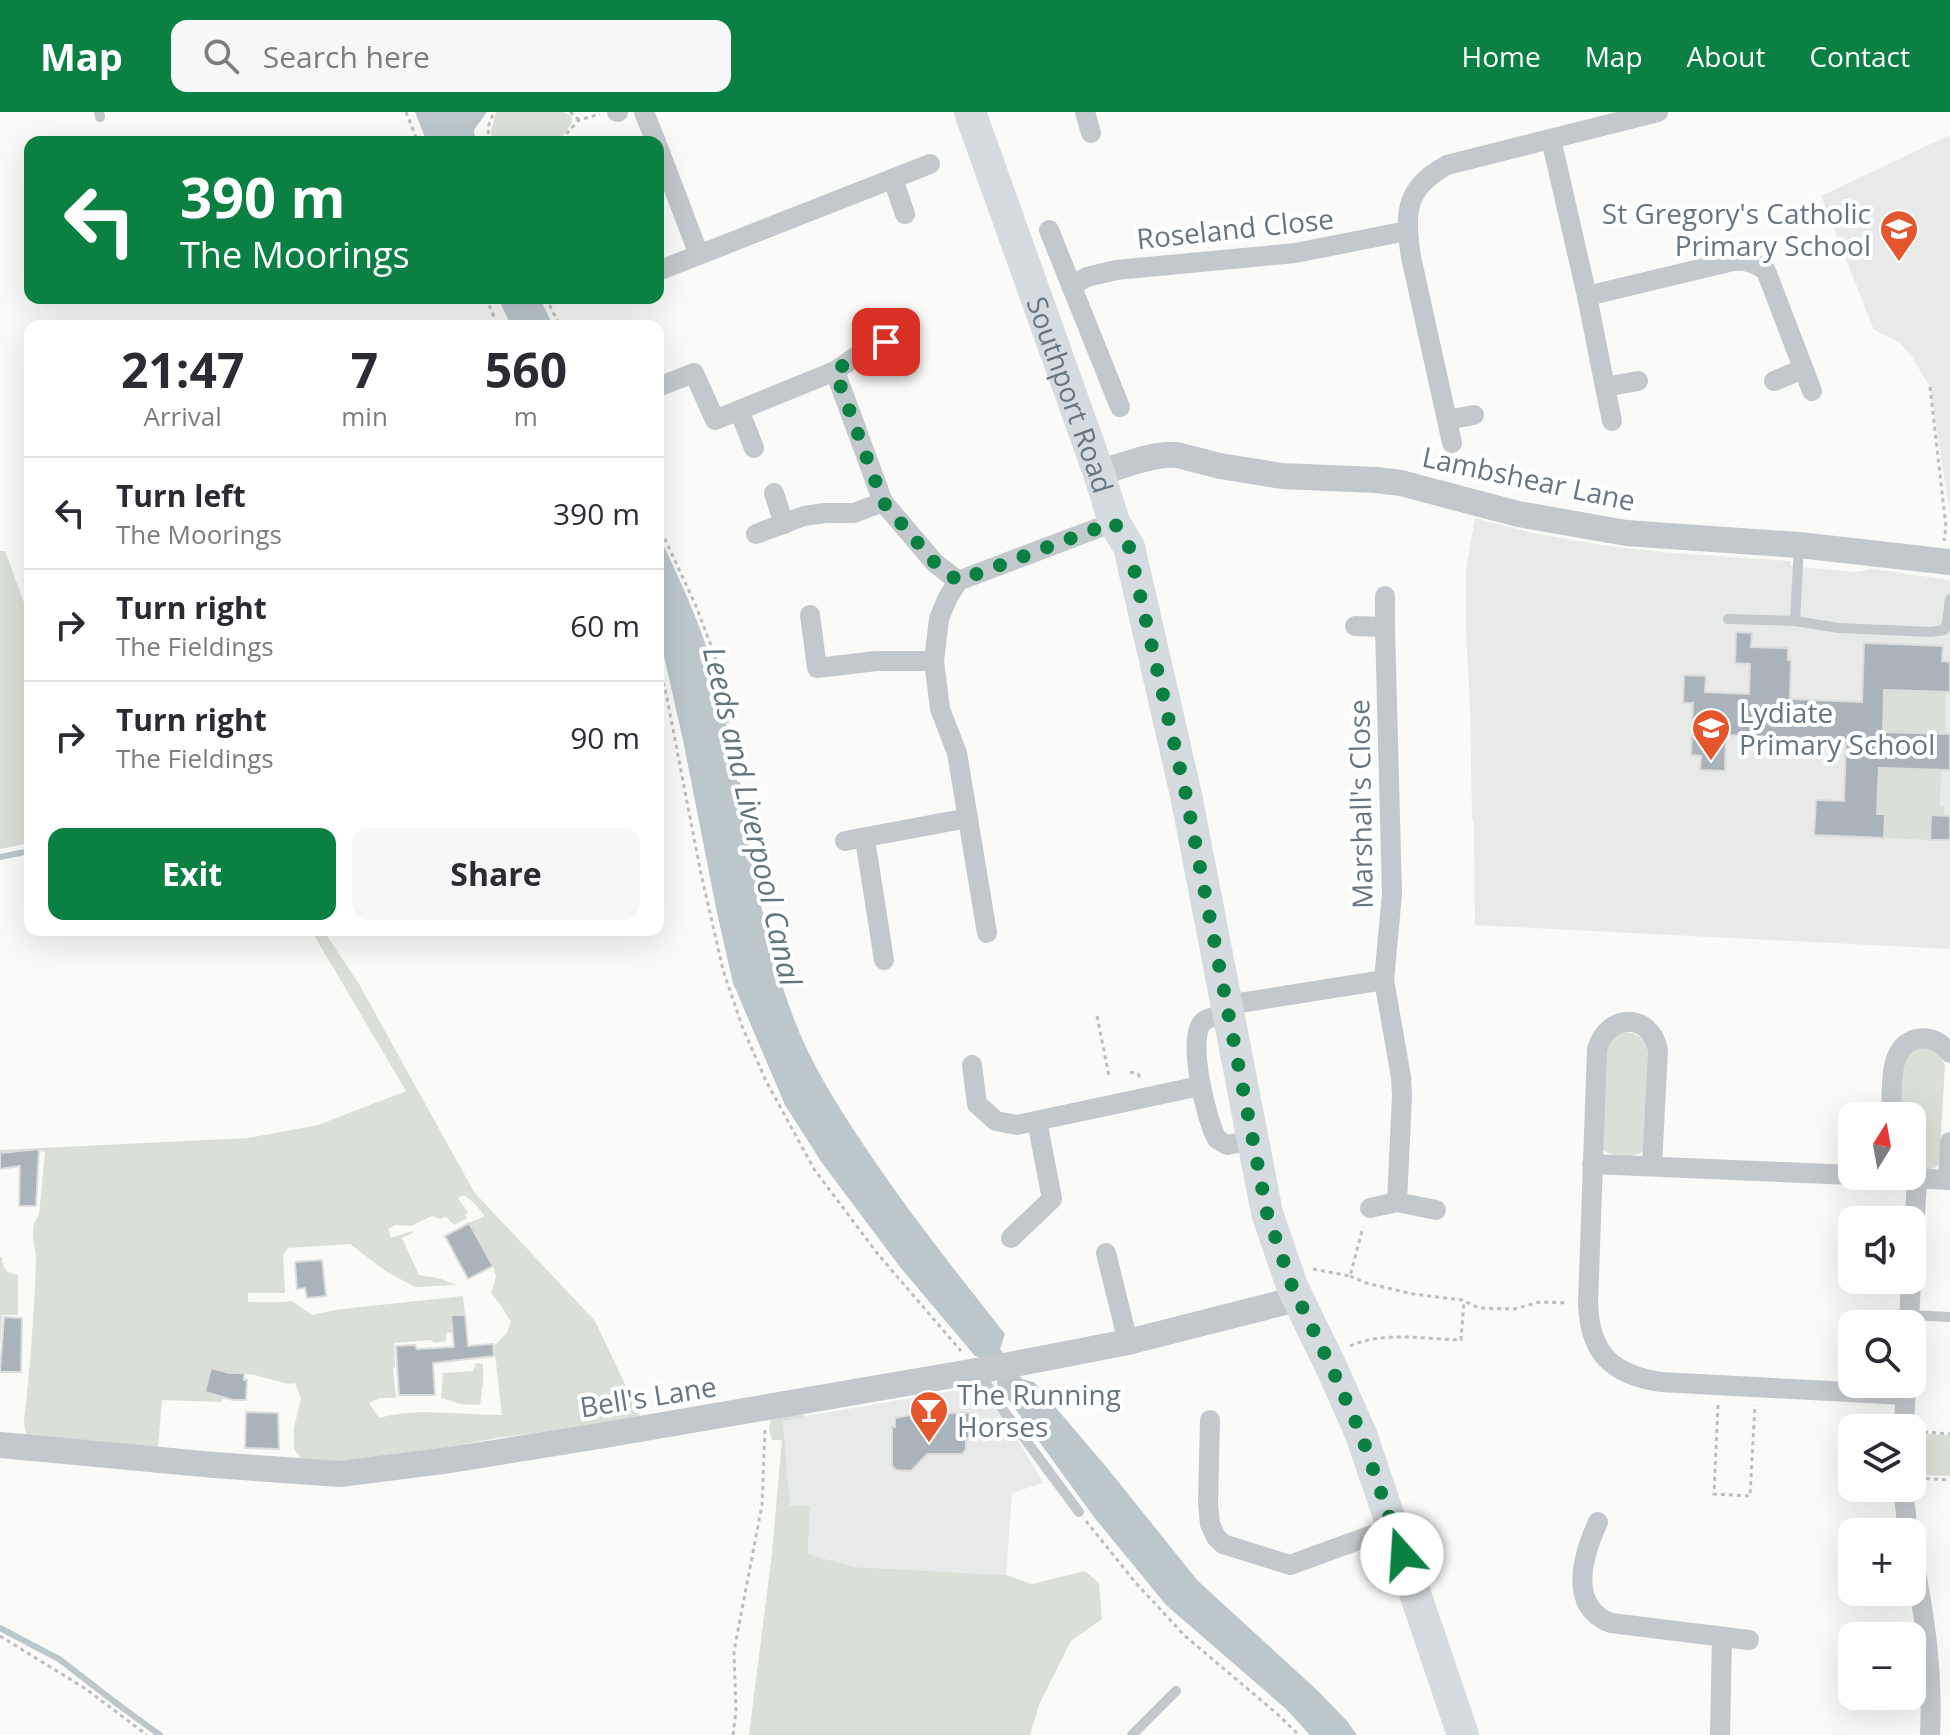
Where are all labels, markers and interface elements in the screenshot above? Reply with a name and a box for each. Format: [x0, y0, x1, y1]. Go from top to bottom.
search box [171, 20, 731, 92]
text: Map [40, 30, 123, 82]
icon: search [199, 34, 243, 78]
text: Search here [263, 36, 430, 77]
text: Home [1462, 37, 1541, 75]
text: Map [1585, 37, 1643, 75]
text: About [1687, 37, 1765, 75]
text: Contact [1809, 37, 1910, 75]
text: 390 m [180, 158, 346, 234]
icon: left [48, 168, 152, 272]
place label: St Gregory's Catholic Primary School [1602, 194, 1871, 264]
street label: Roseland Close [1135, 199, 1335, 257]
school or university icon: St Gregory's Catholic Primary School [1878, 208, 1920, 263]
text: The Moorings [180, 230, 410, 279]
street label: Southport Road [1018, 291, 1123, 497]
pin [852, 308, 920, 376]
icon: arrive [864, 320, 908, 364]
text: 21:47 [121, 337, 244, 402]
text: 7 [351, 337, 378, 402]
text: 560 [485, 337, 567, 402]
text: Arrival [143, 398, 222, 434]
text: min [341, 398, 388, 434]
text: m [514, 398, 538, 434]
street label: Lambshear Lane [1419, 437, 1639, 519]
text: Turn left [116, 475, 246, 516]
icon: left [48, 491, 92, 535]
text: 390 m [553, 493, 640, 534]
text: The Moorings [116, 516, 282, 552]
text: Turn right [116, 587, 267, 628]
icon: right [48, 603, 92, 647]
text: 60 m [570, 605, 640, 646]
text: The Fieldings [116, 628, 274, 664]
water label: Leeds and Liverpool Canal [694, 642, 812, 991]
place label: Lydiate Primary School [1739, 693, 1935, 763]
text: Turn right [116, 699, 267, 740]
street label: Marshall's Close [1339, 699, 1381, 909]
school or university icon: Lydiate Primary School [1690, 707, 1732, 762]
icon: right [48, 715, 92, 759]
text: 90 m [570, 717, 640, 758]
text: The Fieldings [116, 740, 274, 776]
button: Exit [48, 828, 336, 920]
button: Share [352, 828, 640, 920]
north arrow [1838, 1102, 1926, 1190]
map controls [1838, 1102, 1926, 1710]
button: sound [1838, 1206, 1926, 1294]
button: search [1838, 1310, 1926, 1398]
street label: Bell's Lane [577, 1366, 719, 1426]
place label: The Running Horses [957, 1375, 1121, 1445]
bar icon: The Running Horses [908, 1389, 950, 1444]
button: layers [1838, 1414, 1926, 1502]
position arrow [1360, 1512, 1444, 1596]
button: + [1838, 1518, 1926, 1606]
button: − [1838, 1622, 1926, 1710]

